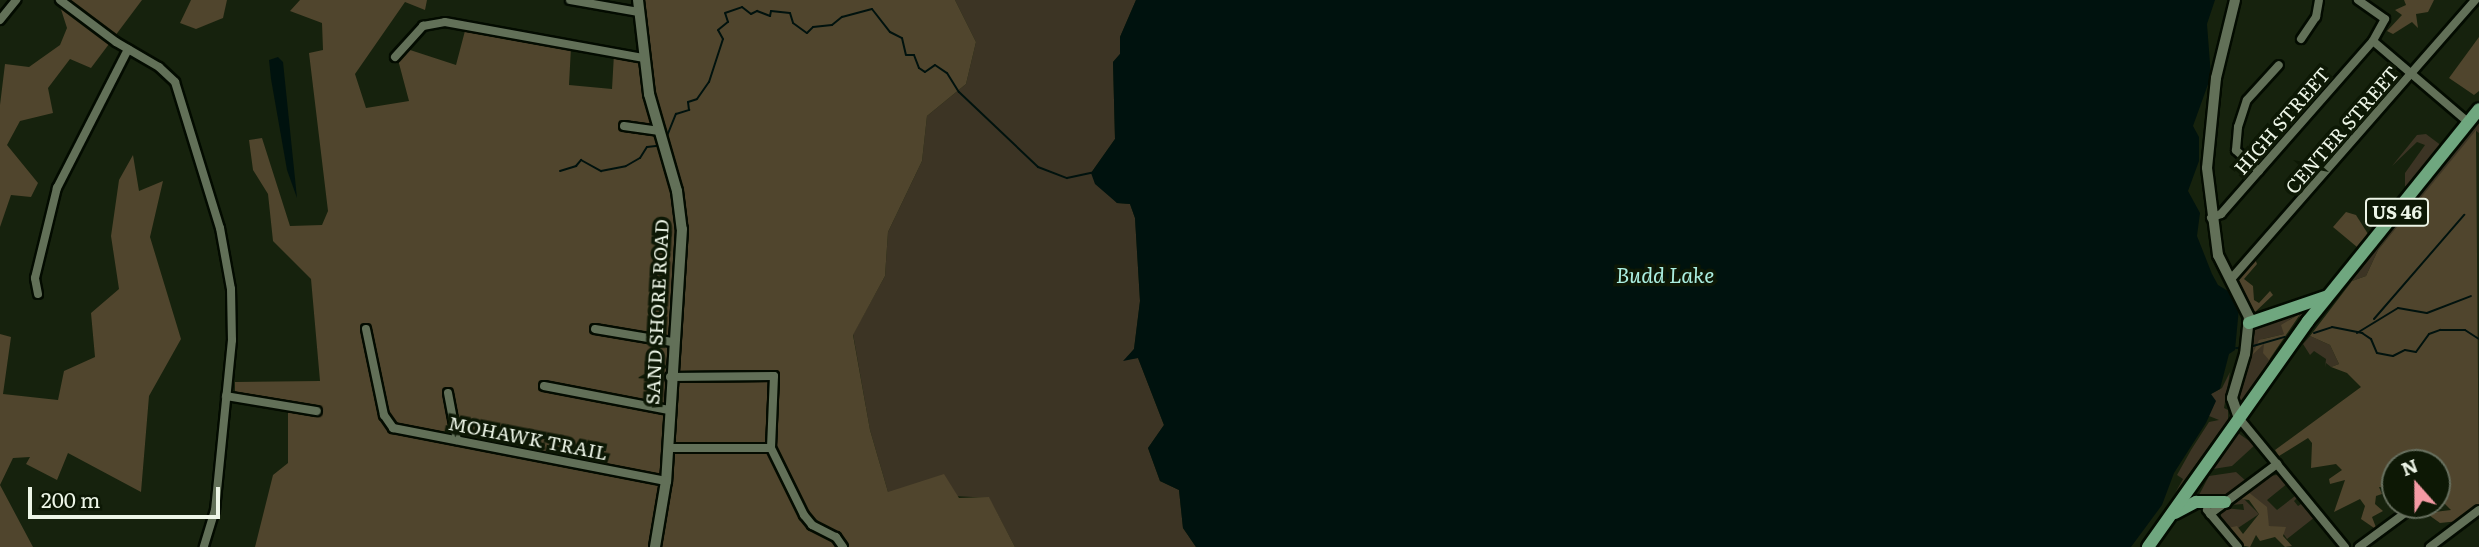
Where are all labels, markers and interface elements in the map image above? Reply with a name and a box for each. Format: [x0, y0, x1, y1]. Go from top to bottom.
street label: CENTER STREET [2280, 62, 2404, 198]
street label: HIGH STREET [2229, 63, 2335, 179]
road number: US 46 [2364, 197, 2430, 226]
street label: SAND SHORE ROAD [641, 219, 673, 405]
water label: Budd Lake [1616, 261, 1714, 287]
street label: MOHAWK TRAIL [446, 411, 610, 465]
north arrow [2381, 449, 2451, 519]
text: N [2397, 450, 2422, 482]
scale bar [32, 474, 224, 518]
text: 200 m [41, 483, 101, 514]

